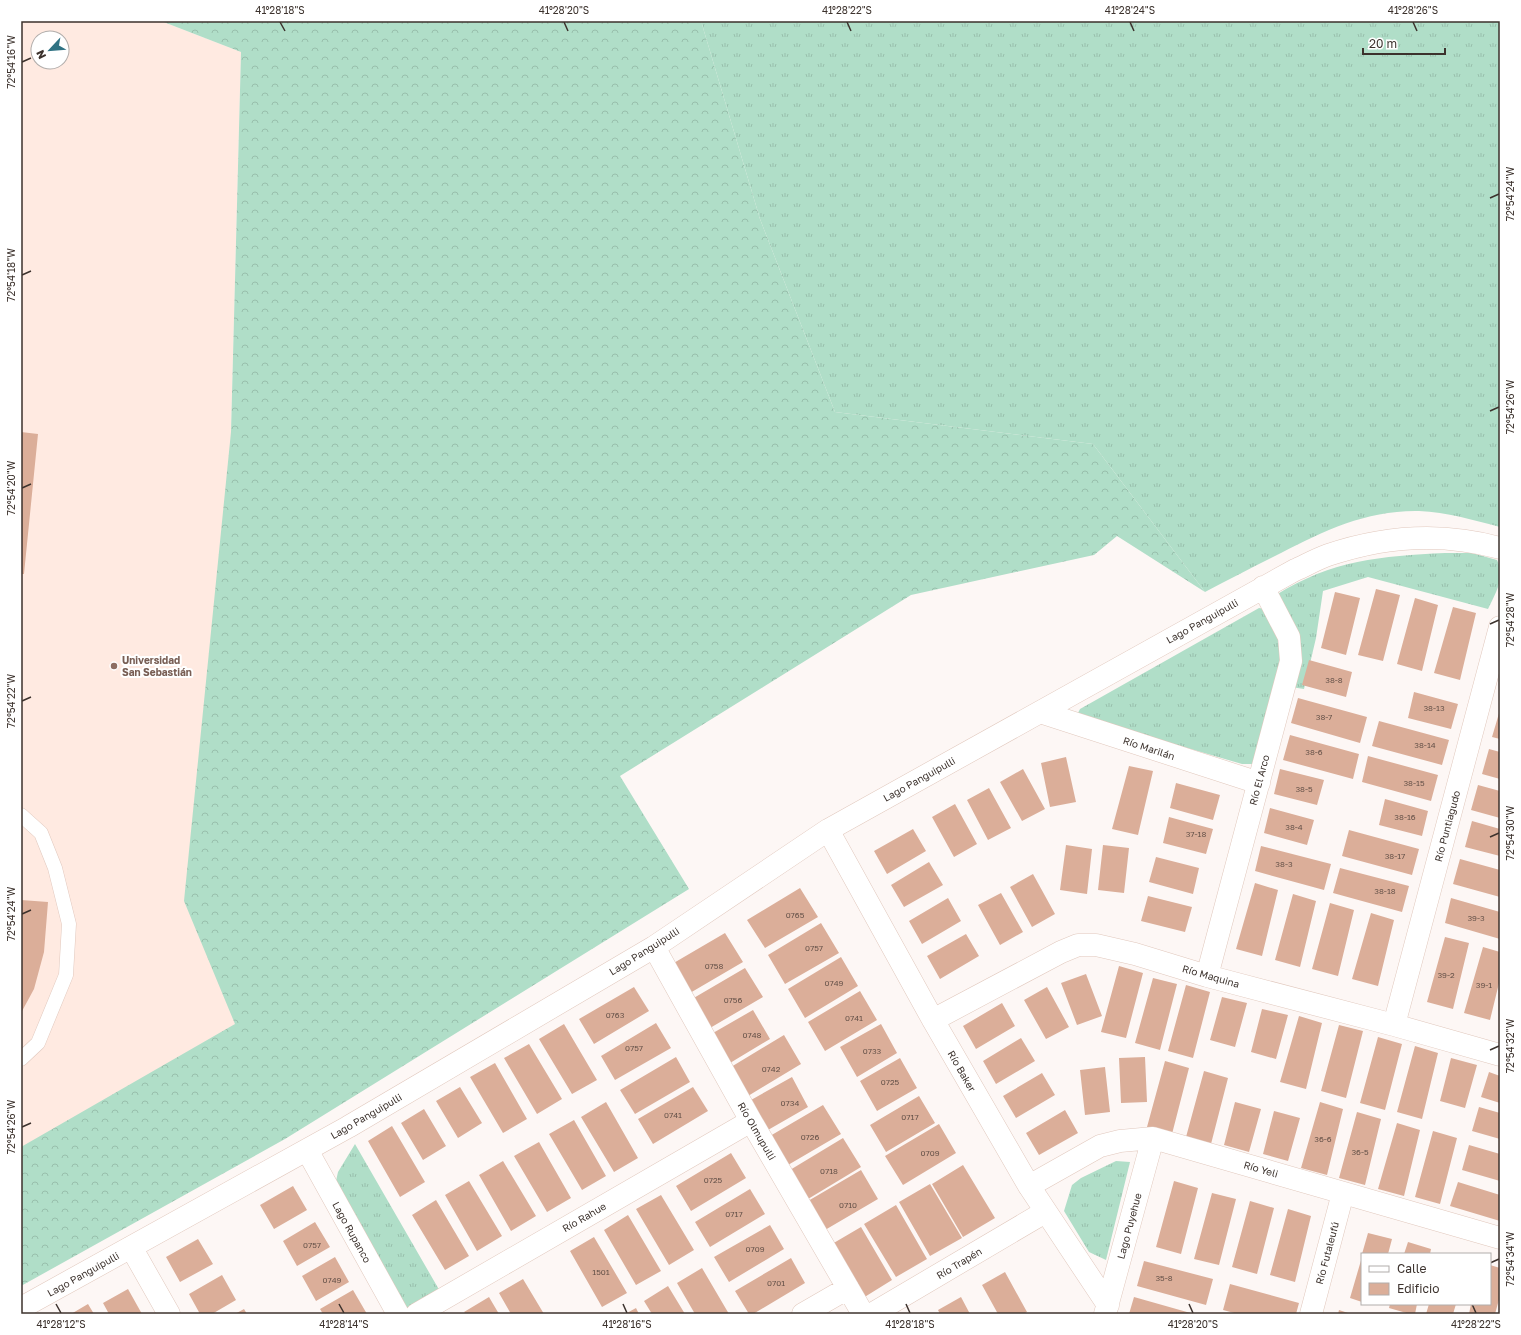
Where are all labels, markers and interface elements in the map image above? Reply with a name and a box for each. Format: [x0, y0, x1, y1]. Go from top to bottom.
text: 41°28'18"S [255, 4, 305, 16]
text: 41°28'20"S [539, 4, 589, 16]
text: 41°28'22"S [822, 4, 872, 16]
text: 41°28'24"S [1105, 4, 1155, 16]
text: 41°28'26"S [1388, 4, 1438, 16]
north arrow [30, 30, 70, 70]
scale bar [1363, 30, 1445, 56]
text: 72°54'16"W [5, 35, 17, 89]
text: 20 m [1369, 36, 1397, 51]
text: N [33, 48, 48, 61]
text: 72°54'24"W [1504, 166, 1516, 221]
text: 72°54'18"W [5, 248, 17, 302]
text: 72°54'26"W [1504, 379, 1516, 434]
text: 72°54'20"W [5, 460, 17, 515]
text: 72°54'28"W [1504, 592, 1516, 647]
street label: Lago Panguipulli [1164, 596, 1240, 646]
place label: Universidad San Sebastián [122, 654, 192, 678]
marker: Universidad San Sebastián [109, 661, 119, 671]
text: 72°54'22"W [5, 673, 17, 728]
house number: 38-8 [1325, 675, 1343, 685]
house number: 38-13 [1423, 703, 1445, 713]
house number: 38-7 [1316, 712, 1332, 722]
street label: Río Marilán [1122, 734, 1176, 762]
house number: 38-14 [1414, 740, 1436, 750]
house number: 38-6 [1305, 747, 1323, 757]
street label: Río El Arco [1247, 753, 1271, 807]
street label: Lago Panguipulli [881, 754, 957, 804]
house number: 38-15 [1403, 778, 1425, 788]
house number: 38-5 [1295, 784, 1313, 794]
street label: Río Puntiagudo [1432, 789, 1462, 863]
text: 72°54'30"W [1504, 805, 1516, 860]
house number: 38-16 [1394, 812, 1416, 822]
house number: 38-4 [1285, 822, 1303, 832]
house number: 37-18 [1186, 829, 1206, 839]
house number: 38-17 [1385, 851, 1405, 861]
house number: 38-3 [1275, 859, 1293, 869]
text: 72°54'24"W [5, 886, 17, 941]
house number: 38-18 [1374, 886, 1396, 896]
house number: 0765 [786, 910, 805, 920]
house number: 39-3 [1467, 913, 1485, 923]
street label: Lago Panguipulli [607, 925, 681, 977]
house number: 0757 [805, 943, 823, 953]
house number: 0758 [705, 961, 723, 971]
street label: Río Maquina [1181, 962, 1241, 990]
house number: 39-2 [1437, 970, 1455, 980]
house number: 0749 [825, 978, 844, 988]
house number: 39-1 [1476, 980, 1492, 990]
house number: 0756 [724, 995, 742, 1005]
house number: 0763 [606, 1010, 625, 1020]
house number: 0741 [845, 1013, 863, 1023]
text: 72°54'32"W [1504, 1018, 1516, 1073]
house number: 0748 [743, 1030, 762, 1040]
house number: 0757 [625, 1043, 643, 1053]
house number: 0733 [863, 1046, 882, 1056]
street label: Río Baker [945, 1048, 979, 1094]
house number: 0742 [762, 1064, 781, 1074]
house number: 0725 [881, 1077, 900, 1087]
street label: Lago Panguipulli [328, 1091, 404, 1141]
house number: 0734 [781, 1098, 799, 1108]
text: 72°54'26"W [5, 1099, 17, 1154]
street label: Río Olmupulli [736, 1100, 778, 1162]
house number: 0741 [664, 1110, 682, 1120]
house number: 0717 [901, 1112, 919, 1122]
house number: 0726 [801, 1132, 819, 1142]
house number: 36-6 [1314, 1134, 1332, 1144]
house number: 36-5 [1351, 1147, 1369, 1157]
house number: 0709 [921, 1148, 940, 1158]
street label: Río Yeli [1242, 1158, 1280, 1180]
house number: 0718 [820, 1166, 838, 1176]
house number: 0725 [704, 1175, 723, 1185]
street label: Lago Puyehue [1114, 1191, 1144, 1260]
street label: Lago Rupanco [330, 1199, 374, 1265]
street label: Río Rahue [560, 1200, 608, 1234]
house number: 0710 [839, 1200, 857, 1210]
house number: 0717 [725, 1209, 743, 1219]
street label: Río Futaleufú [1313, 1220, 1341, 1286]
text: 72°54'34"W [1504, 1231, 1516, 1286]
house number: 0757 [303, 1240, 321, 1250]
house number: 0709 [746, 1244, 765, 1254]
street label: Río Trapén [934, 1245, 984, 1281]
street label: Lago Panguipulli [45, 1249, 121, 1299]
legend [1361, 1253, 1491, 1305]
text: Calle [1397, 1261, 1427, 1276]
house number: 1501 [592, 1267, 610, 1277]
house number: 35-8 [1155, 1273, 1173, 1283]
house number: 0749 [323, 1275, 342, 1285]
house number: 0701 [767, 1278, 785, 1288]
text: Edificio [1397, 1281, 1439, 1296]
text: 41°28'12"S [36, 1318, 86, 1330]
text: 41°28'14"S [319, 1318, 369, 1330]
text: 41°28'16"S [602, 1318, 652, 1330]
text: 41°28'18"S [885, 1318, 935, 1330]
text: 41°28'20"S [1168, 1318, 1218, 1330]
text: 41°28'22"S [1451, 1318, 1501, 1330]

